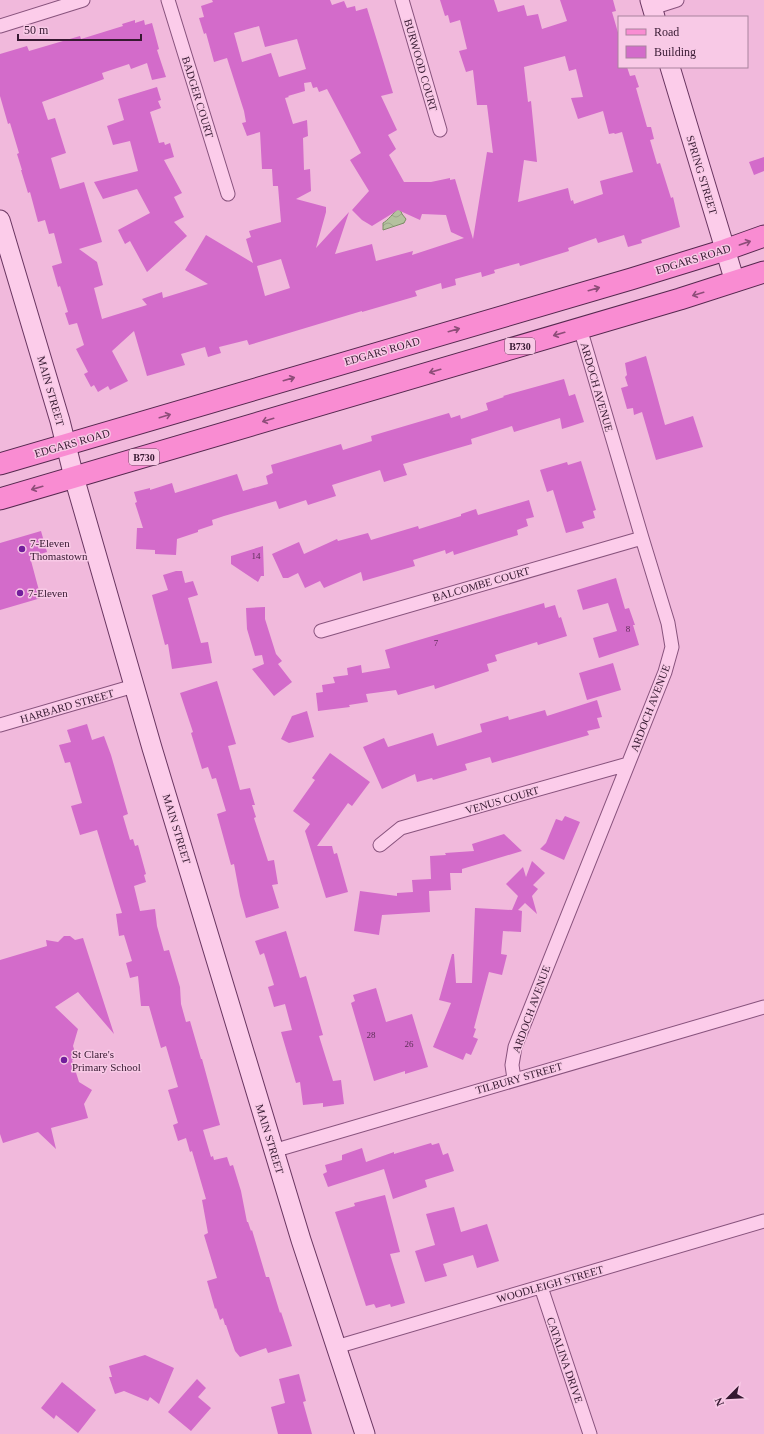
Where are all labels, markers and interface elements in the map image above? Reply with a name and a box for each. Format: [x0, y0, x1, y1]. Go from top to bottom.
scale bar [18, 16, 141, 42]
legend [618, 16, 748, 68]
street label: BURWOOD COURT [402, 17, 440, 113]
text: 50 m [24, 23, 49, 37]
text: Road [654, 25, 679, 39]
text: Building [654, 45, 696, 59]
street label: BADGER COURT [180, 55, 216, 139]
street label: SPRING STREET [684, 134, 720, 216]
one-way arrow [738, 239, 751, 246]
street label: EDGARS ROAD [654, 242, 732, 276]
one-way arrow [587, 285, 600, 292]
one-way arrow [691, 291, 704, 298]
one-way arrow [448, 326, 461, 333]
one-way arrow [553, 331, 566, 338]
street label: EDGARS ROAD [343, 334, 421, 368]
road number: B730 [505, 338, 535, 354]
street label: ARDOCH AVENUE [578, 341, 616, 433]
street label: MAIN STREET [35, 355, 67, 428]
one-way arrow [428, 368, 441, 375]
one-way arrow [283, 375, 296, 382]
one-way arrow [158, 412, 171, 419]
one-way arrow [262, 417, 275, 424]
street label: EDGARS ROAD [33, 426, 111, 460]
road number: B730 [129, 449, 159, 465]
one-way arrow [31, 485, 44, 492]
place label: 7-Eleven Thomastown [30, 537, 88, 562]
marker: 7-Eleven Thomastown [17, 544, 27, 554]
house number: 14 [252, 551, 261, 561]
street label: BALCOMBE COURT [431, 564, 531, 604]
place label: 7-Eleven [28, 587, 68, 599]
marker: 7-Eleven [15, 588, 25, 598]
house number: 8 [626, 624, 631, 634]
house number: 7 [434, 638, 439, 648]
street label: ARDOCH AVENUE [628, 662, 672, 753]
street label: HARBARD STREET [19, 687, 115, 725]
street label: VENUS COURT [464, 784, 540, 816]
street label: MAIN STREET [161, 793, 193, 866]
street label: ARDOCH AVENUE [510, 963, 553, 1054]
house number: 28 [367, 1030, 376, 1040]
house number: 26 [405, 1039, 414, 1049]
place label: St Clare's Primary School [72, 1048, 141, 1073]
marker: St Clare's Primary School [59, 1055, 69, 1065]
street label: TILBURY STREET [474, 1060, 564, 1096]
street label: MAIN STREET [254, 1103, 286, 1176]
street label: WOODLEIGH STREET [495, 1263, 605, 1305]
street label: CATALINA DRIVE [545, 1316, 585, 1405]
north arrow [708, 1378, 748, 1418]
text: N [712, 1396, 726, 1408]

